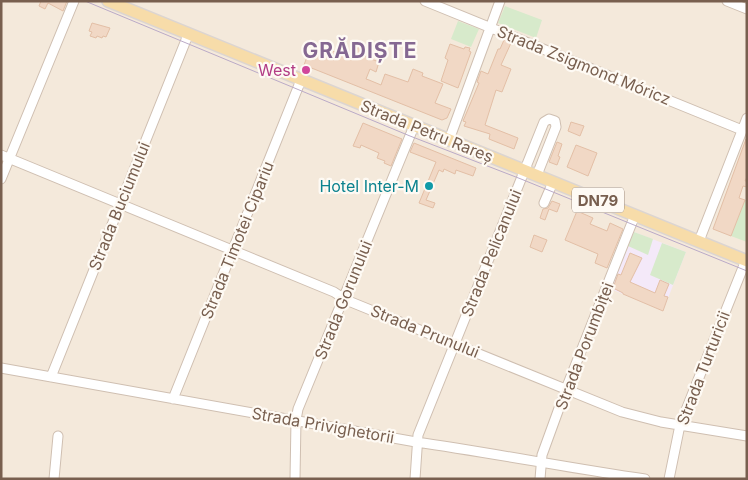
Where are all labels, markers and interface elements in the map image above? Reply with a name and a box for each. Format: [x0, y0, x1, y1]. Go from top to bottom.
street label: Strada Zsigmond Móricz [494, 21, 674, 109]
district label: GRĂDIȘTE [303, 37, 417, 63]
place label: West [258, 60, 296, 80]
marker: West [300, 64, 312, 76]
street label: Strada Petru Rareș [358, 95, 496, 167]
street label: Strada Buciumului [84, 139, 154, 273]
street label: Strada Timotei Cipariu [196, 158, 278, 322]
place label: Hotel Inter-M [319, 176, 419, 196]
marker: Hotel Inter-M [423, 180, 435, 192]
street label: Strada Pelicanului [456, 186, 526, 320]
road number: DN79 [572, 188, 624, 212]
street label: Strada Gorunului [310, 237, 376, 363]
street label: Strada Porumbiței [550, 279, 618, 413]
street label: Strada Prunului [368, 300, 482, 362]
street label: Strada Turturicii [672, 308, 734, 428]
street label: Strada Privighetorii [250, 403, 396, 447]

